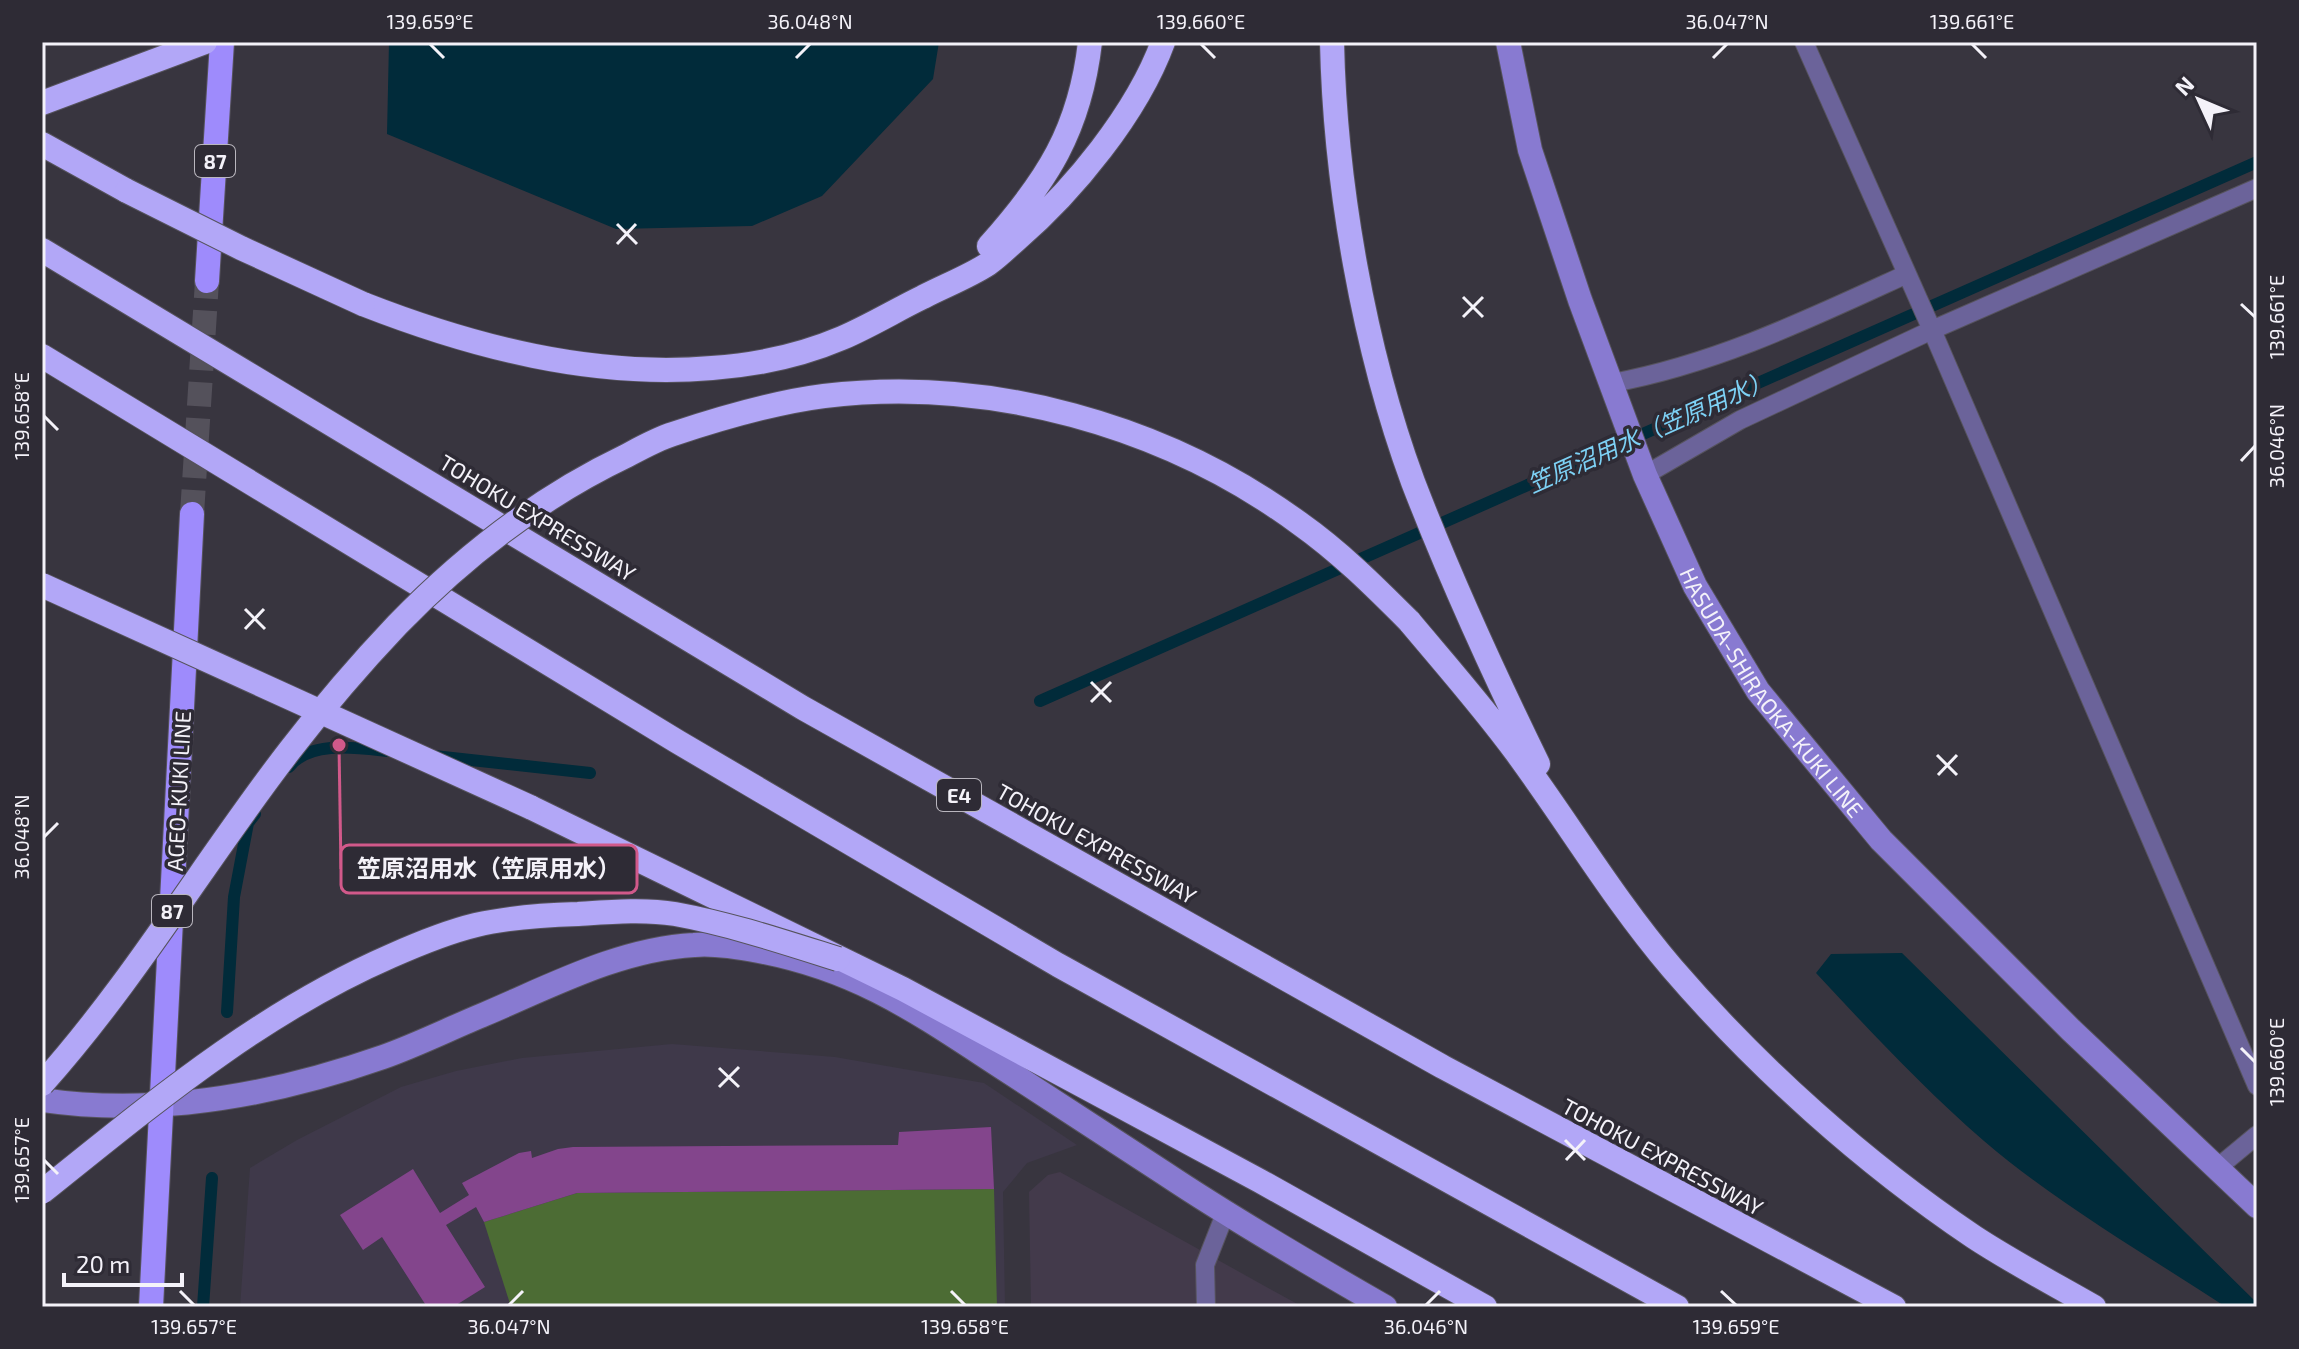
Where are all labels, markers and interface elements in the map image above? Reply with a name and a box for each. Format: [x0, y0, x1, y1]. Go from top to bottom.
text: 139.659°E [386, 9, 474, 33]
text: 36.048°N [768, 9, 853, 33]
text: 139.660°E [1157, 9, 1245, 33]
text: 36.047°N [1685, 9, 1769, 33]
text: 139.661°E [1930, 9, 2014, 33]
north arrow [2159, 60, 2239, 140]
text: N [2169, 71, 2199, 100]
road number: 87 [195, 145, 235, 177]
text: 139.661°E [2264, 275, 2288, 359]
water label: 笠原沼用水（笠原用水） [1523, 364, 1775, 498]
text: 139.658°E [9, 372, 33, 460]
text: 36.046°N [2264, 404, 2288, 488]
street label: TOHOKU EXPRESSWAY [435, 448, 641, 586]
street label: HASUDA-SHIRAOKA-KUKI LINE [1675, 563, 1869, 822]
street label: AGEO-KUKI LINE [161, 710, 195, 872]
street label: TOHOKU EXPRESSWAY [993, 777, 1202, 909]
road number: E4 [937, 779, 981, 811]
text: 36.048°N [9, 795, 33, 880]
callout: 笠原沼用水（笠原用水） [341, 845, 637, 893]
text: 笠原沼用水（笠原用水） [357, 853, 621, 882]
road number: 87 [152, 895, 192, 927]
text: 139.660°E [2264, 1018, 2288, 1106]
street label: TOHOKU EXPRESSWAY [1558, 1092, 1768, 1220]
text: 139.657°E [9, 1117, 33, 1203]
scale bar [64, 1237, 182, 1287]
text: 20 m [76, 1249, 130, 1278]
text: 139.657°E [151, 1314, 237, 1338]
text: 36.047°N [467, 1314, 551, 1338]
text: 139.658°E [921, 1314, 1009, 1338]
text: 36.046°N [1384, 1314, 1468, 1338]
text: 139.659°E [1692, 1314, 1780, 1338]

